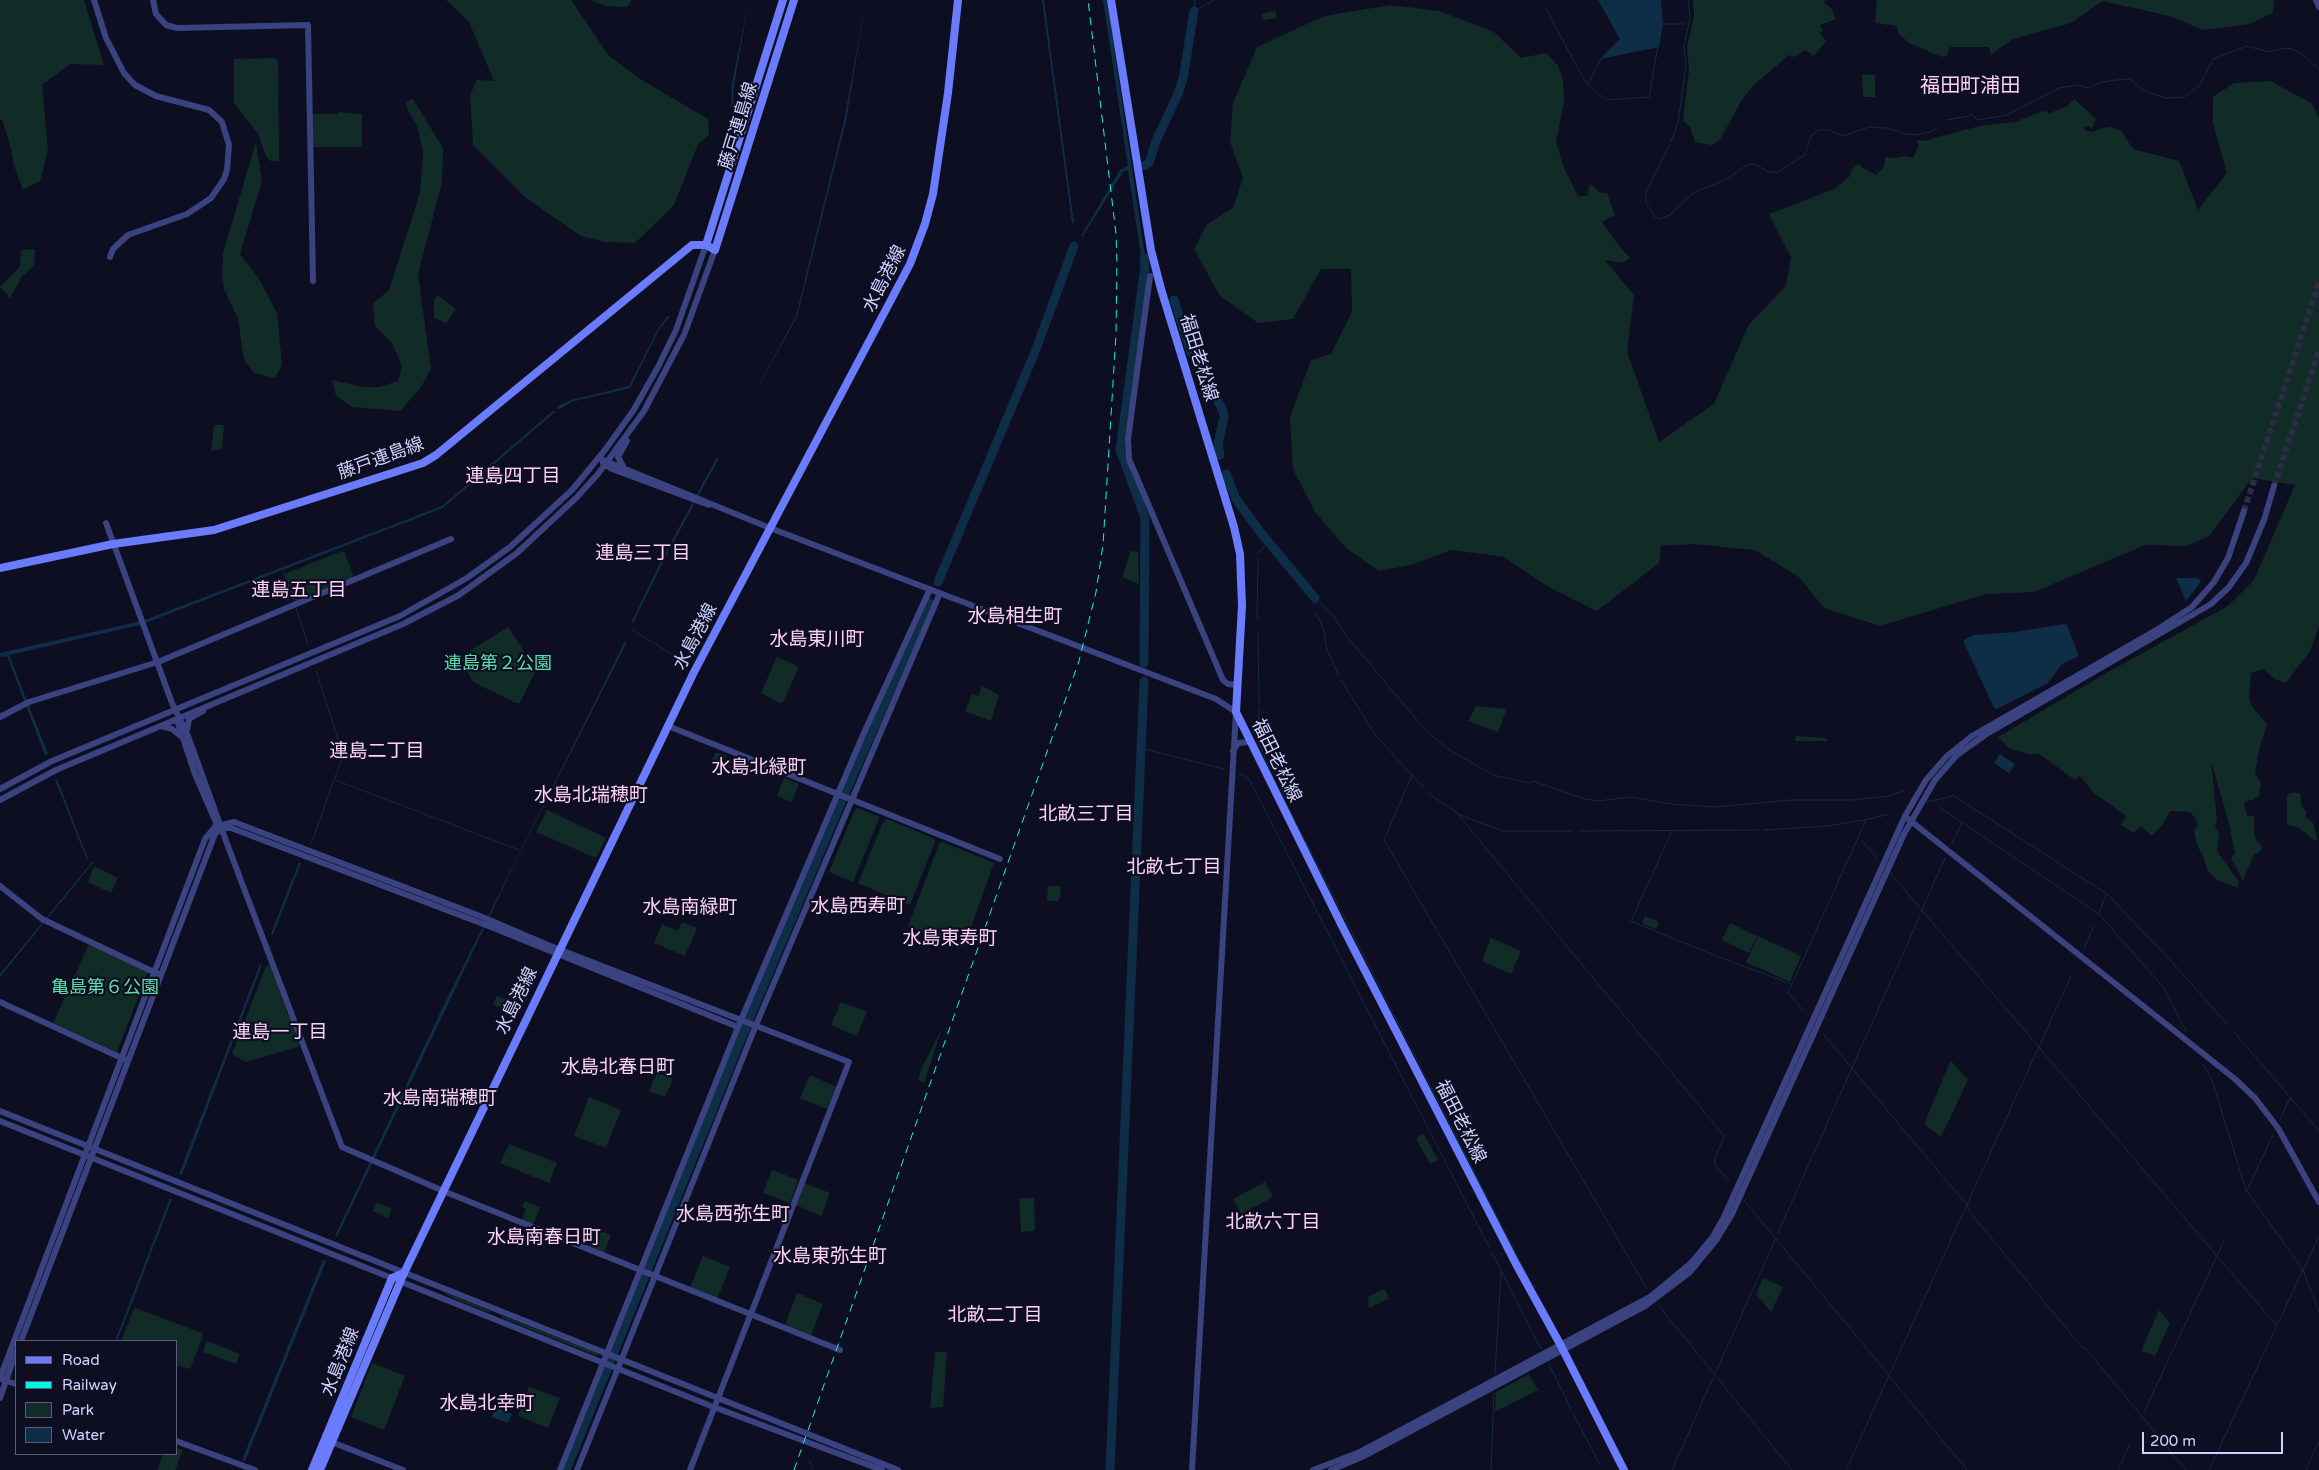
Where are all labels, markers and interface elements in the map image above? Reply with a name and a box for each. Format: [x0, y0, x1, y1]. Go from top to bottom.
district label: 福田町浦田 [1920, 75, 2020, 99]
street label: 藤戸連島線 [716, 80, 762, 172]
street label: 水島港線 [859, 242, 911, 316]
street label: 福田老松線 [1175, 312, 1221, 404]
street label: 藤戸連島線 [335, 433, 427, 485]
district label: 連島四丁目 [466, 466, 560, 488]
district label: 連島三丁目 [596, 543, 690, 565]
district label: 連島五丁目 [252, 580, 346, 602]
street label: 水島港線 [670, 600, 722, 674]
district label: 水島相生町 [968, 606, 1062, 628]
district label: 水島東川町 [770, 629, 864, 651]
park label: 連島第２公園 [444, 653, 552, 675]
street label: 福田老松線 [1247, 716, 1305, 806]
district label: 連島二丁目 [330, 741, 424, 763]
district label: 水島北緑町 [712, 757, 806, 779]
district label: 水島北瑞穂町 [534, 785, 648, 807]
district label: 北畝三丁目 [1039, 804, 1133, 826]
district label: 北畝七丁目 [1127, 857, 1221, 879]
district label: 水島西寿町 [811, 896, 905, 918]
district label: 水島南緑町 [643, 897, 737, 919]
district label: 水島東寿町 [903, 928, 997, 950]
street label: 水島港線 [492, 964, 542, 1038]
park label: 亀島第６公園 [51, 977, 159, 999]
district label: 連島一丁目 [233, 1022, 327, 1044]
district label: 水島北春日町 [561, 1057, 675, 1079]
street label: 福田老松線 [1430, 1077, 1490, 1167]
district label: 水島南瑞穂町 [383, 1088, 497, 1110]
district label: 水島西弥生町 [676, 1204, 790, 1226]
district label: 北畝六丁目 [1226, 1212, 1320, 1234]
district label: 水島南春日町 [487, 1227, 601, 1249]
district label: 水島東弥生町 [773, 1246, 887, 1268]
district label: 北畝二丁目 [948, 1305, 1042, 1327]
street label: 水島港線 [318, 1325, 364, 1399]
legend [15, 1340, 178, 1455]
text: Road [62, 1351, 100, 1369]
text: Railway [62, 1376, 117, 1394]
district label: 水島北幸町 [440, 1393, 534, 1415]
text: Park [62, 1401, 94, 1419]
scale bar [2144, 1422, 2285, 1454]
text: Water [62, 1426, 105, 1444]
text: 200 m [2150, 1432, 2196, 1450]

